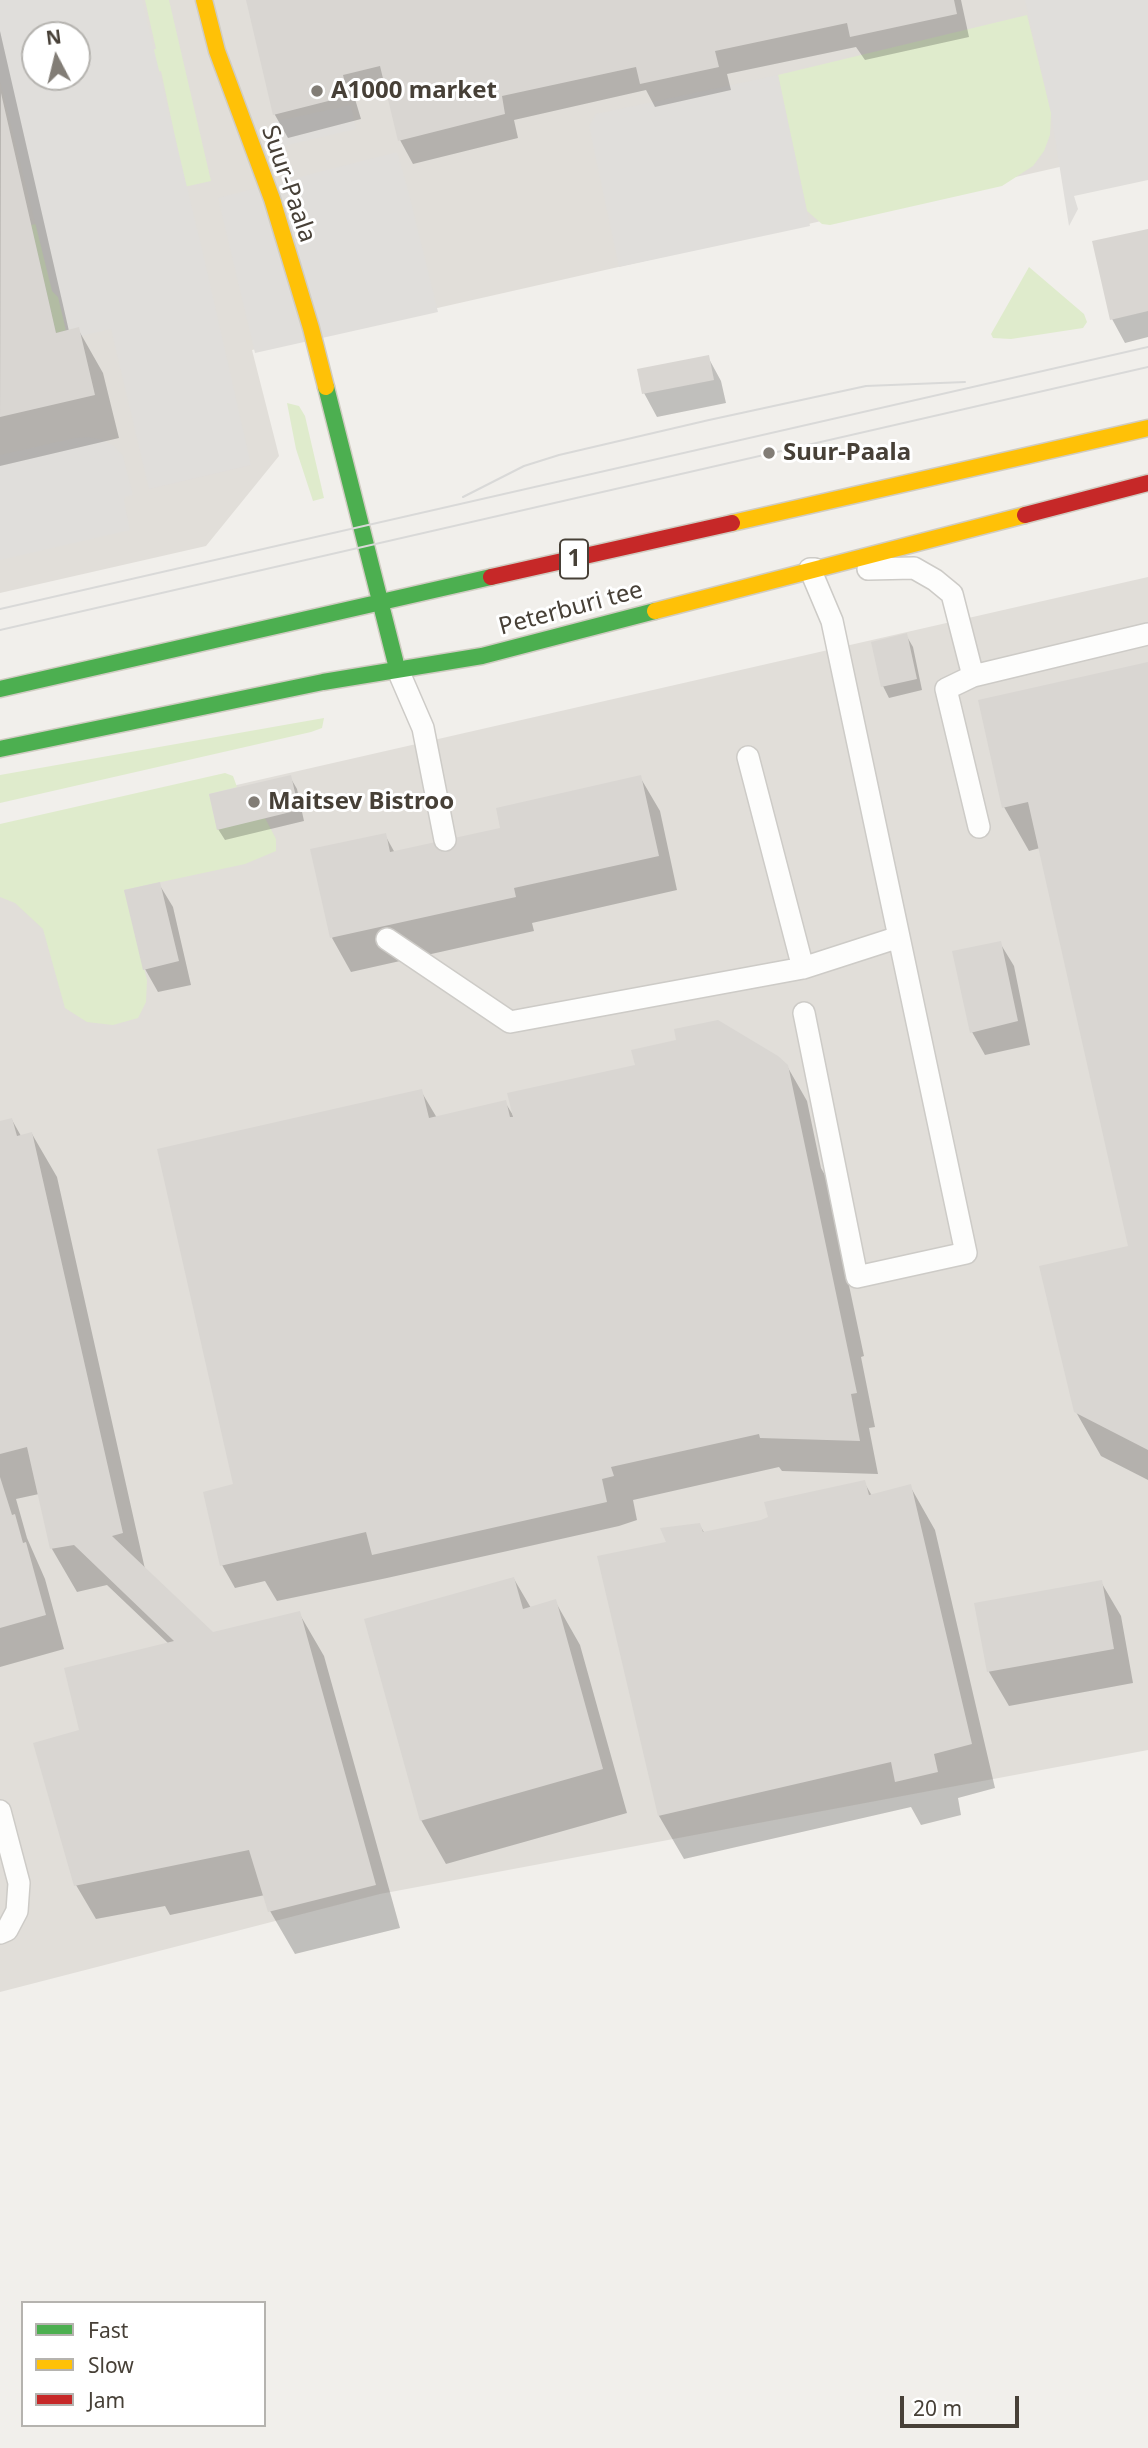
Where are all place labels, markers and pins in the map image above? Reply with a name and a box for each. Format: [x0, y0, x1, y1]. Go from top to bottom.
place label: A1000 market [331, 77, 497, 105]
marker: A1000 market [309, 83, 325, 99]
place label: Suur-Paala [783, 439, 911, 467]
marker: Suur-Paala [761, 445, 777, 461]
place label: Maitsev Bistroo [268, 788, 454, 816]
marker: Maitsev Bistroo [246, 794, 262, 810]

